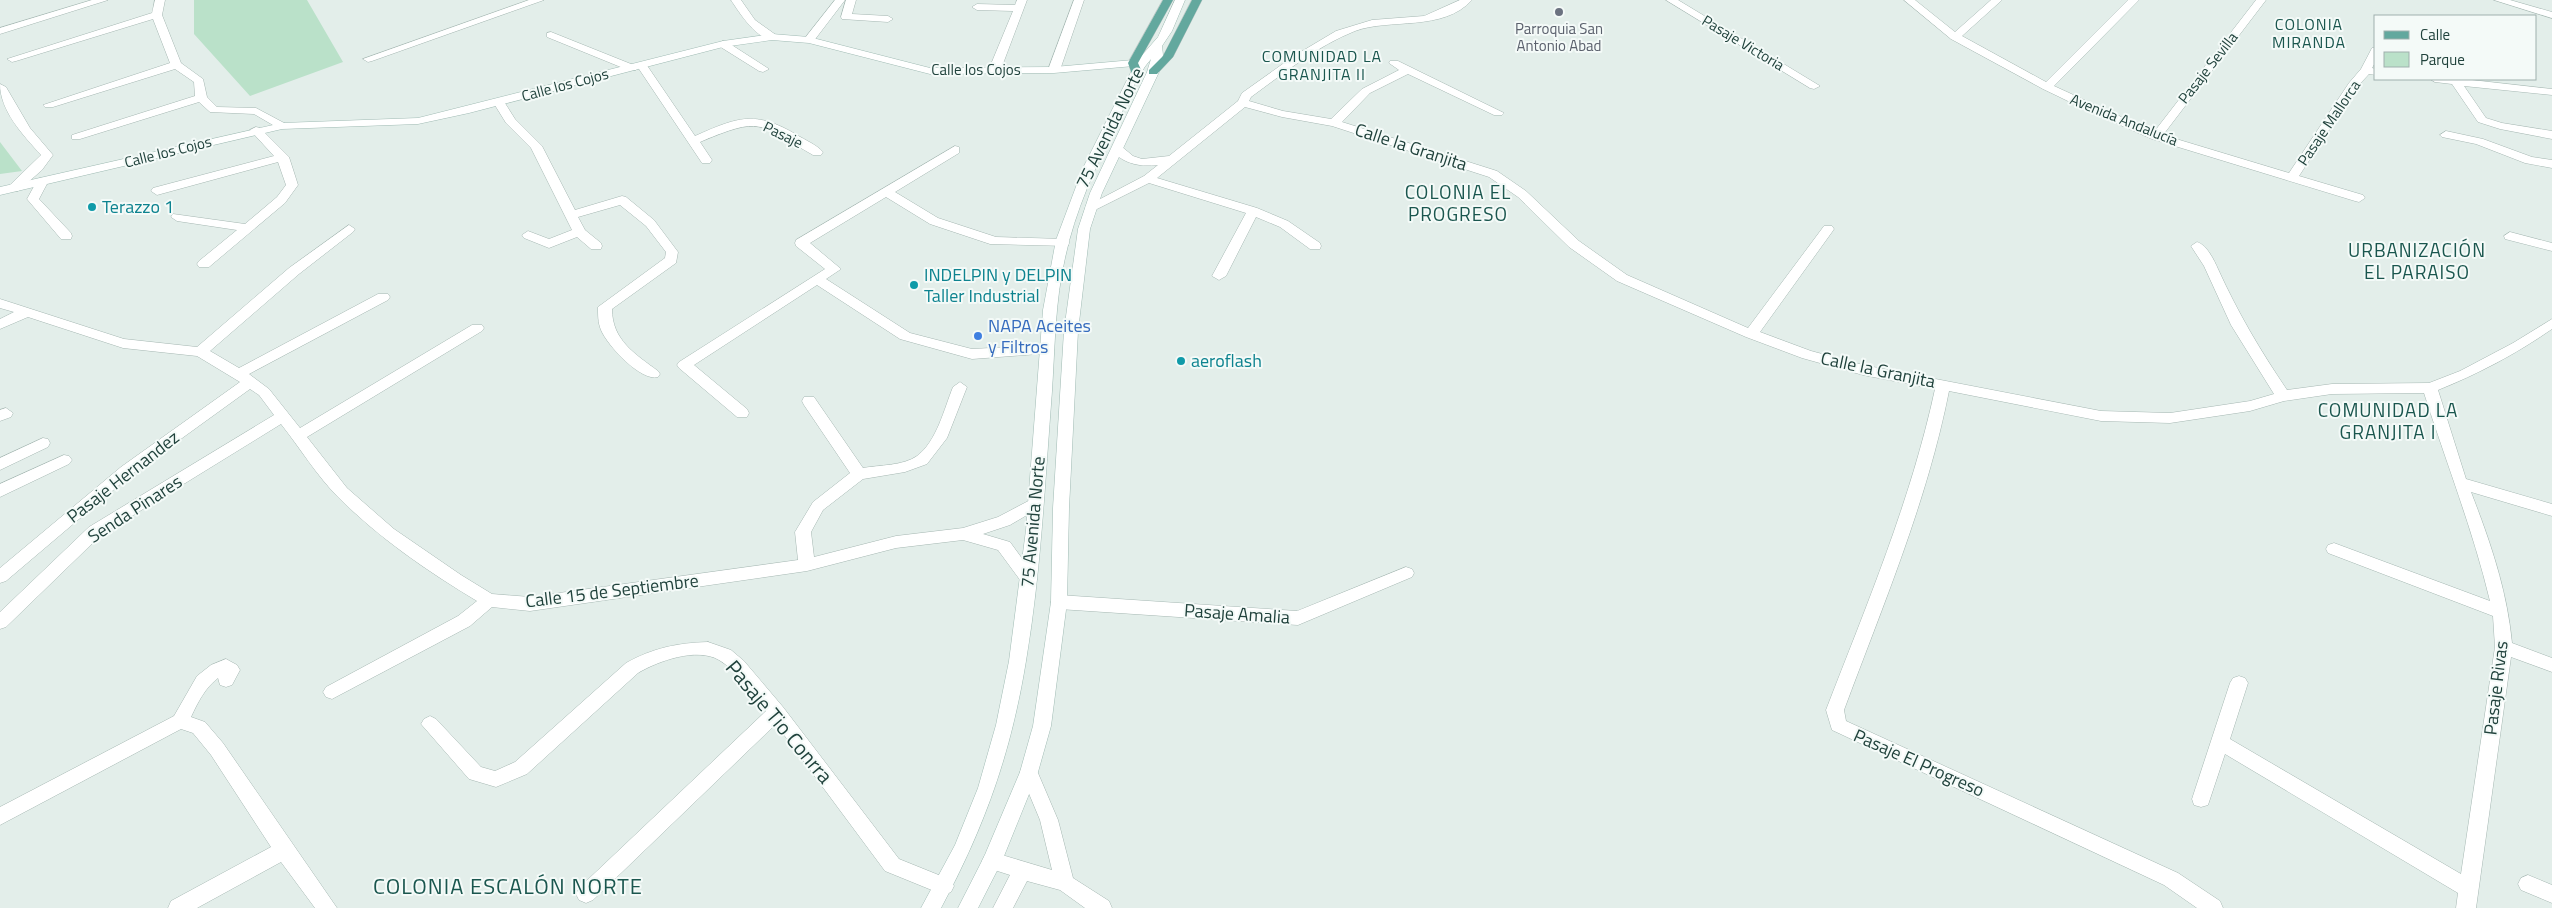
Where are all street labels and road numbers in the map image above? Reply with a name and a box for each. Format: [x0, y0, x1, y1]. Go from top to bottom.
street label: Pasaje Victoria [1698, 9, 1789, 77]
street label: Pasaje Sevilla [2172, 27, 2243, 108]
street label: Calle los Cojos [931, 58, 1021, 81]
street label: Calle los Cojos [519, 62, 611, 107]
street label: 75 Avenida Norte [1069, 63, 1150, 193]
street label: Pasaje Mallorca [2291, 75, 2366, 170]
street label: Avenida Andalucía [2067, 87, 2182, 152]
street label: Pasaje [759, 115, 807, 154]
street label: Calle la Granjita [1352, 116, 1471, 177]
street label: Calle los Cojos [122, 130, 214, 173]
street label: Calle la Granjita [1818, 344, 1938, 395]
street label: Pasaje Hernandez [61, 424, 185, 529]
street label: 75 Avenida Norte [1013, 455, 1052, 589]
street label: Senda Pinares [82, 468, 187, 549]
street label: Calle 15 de Septiembre [524, 566, 700, 615]
street label: Pasaje Amalia [1183, 596, 1291, 631]
street label: Pasaje Rivas [2476, 639, 2515, 737]
street label: Pasaje Tio Conrra [718, 652, 841, 791]
street label: Pasaje El Progreso [1850, 722, 1989, 803]

